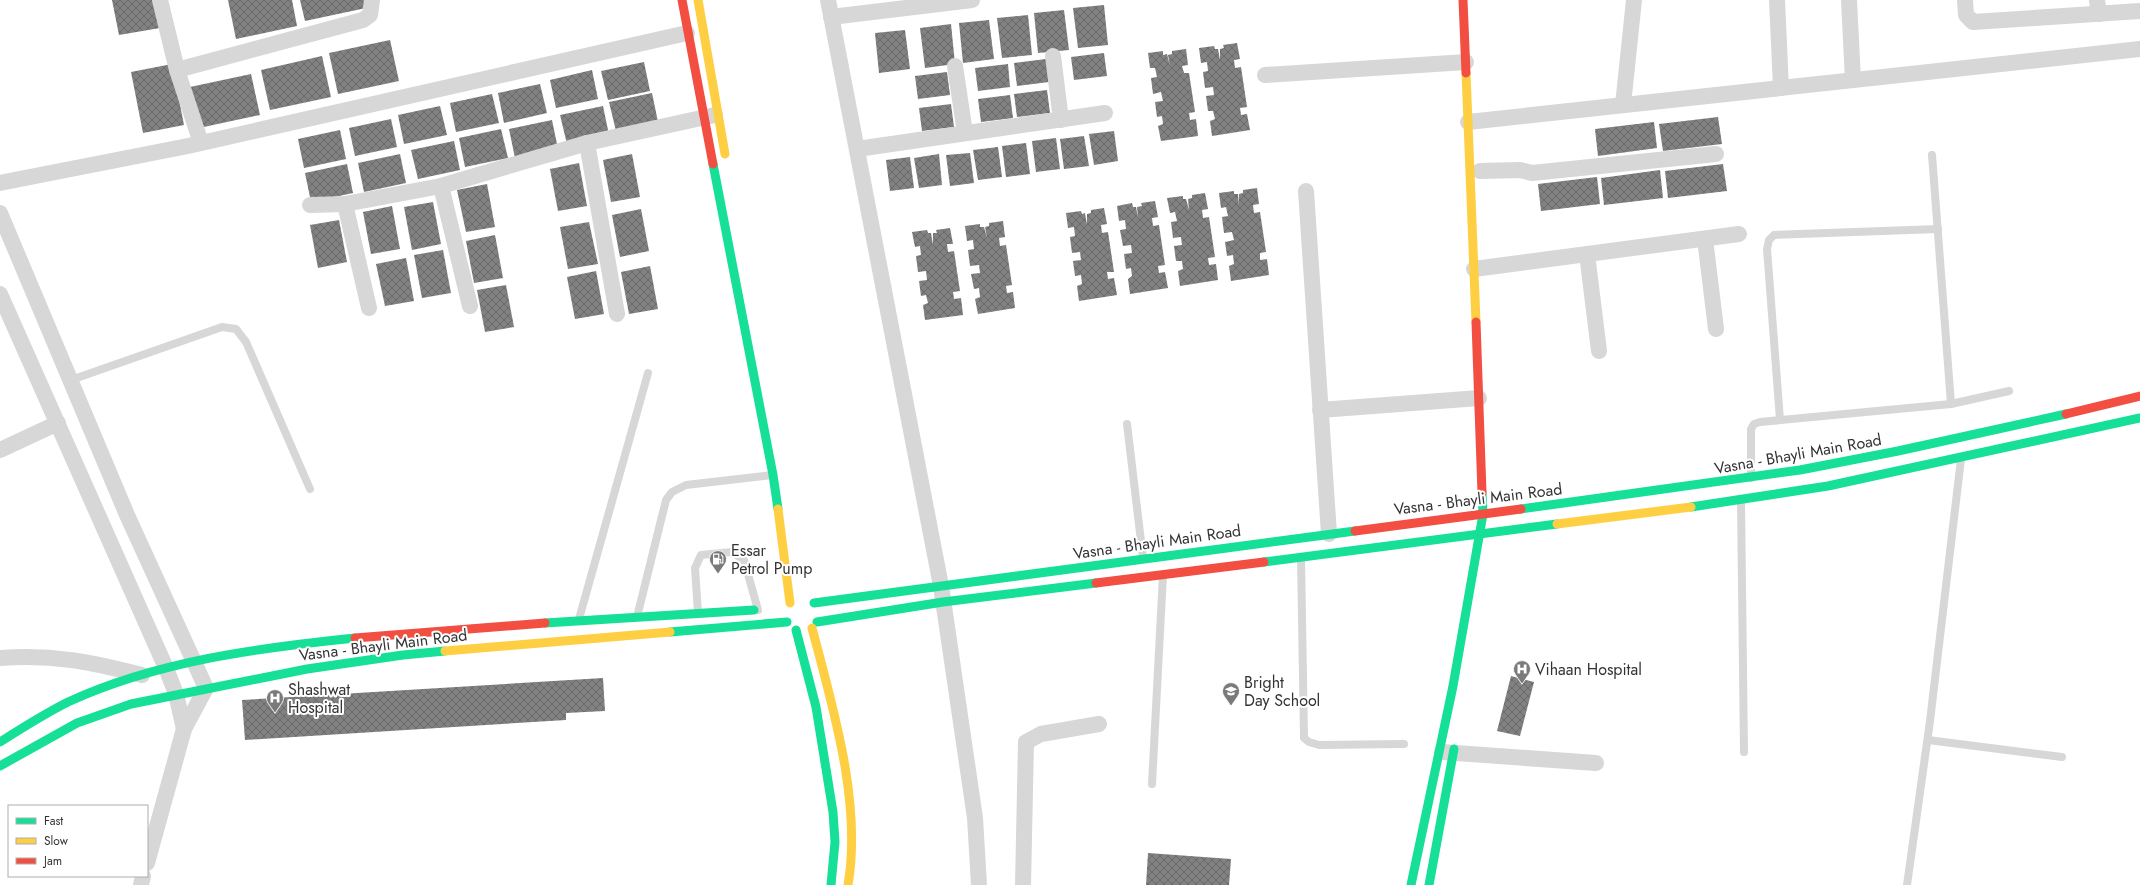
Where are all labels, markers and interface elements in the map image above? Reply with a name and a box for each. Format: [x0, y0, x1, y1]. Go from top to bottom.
street label: Vasna - Bhayli Main Road [1713, 428, 1883, 480]
street label: Vasna - Bhayli Main Road [1393, 477, 1563, 521]
street label: Vasna - Bhayli Main Road [1072, 519, 1242, 565]
place label: Essar Petrol Pump [731, 539, 812, 580]
fuel station icon: Essar Petrol Pump [708, 549, 728, 574]
street label: Vasna - Bhayli Main Road [298, 623, 468, 667]
place label: Vihaan Hospital [1535, 658, 1642, 681]
hospital icon: Vihaan Hospital [1512, 659, 1532, 684]
place label: Bright Day School [1244, 671, 1320, 712]
place label: Shashwat Hospital [288, 678, 350, 719]
school or university icon: Bright Day School [1221, 681, 1241, 706]
hospital icon: Shashwat Hospital [265, 688, 285, 713]
legend [8, 805, 148, 877]
text: Fast [44, 812, 63, 830]
text: Slow [44, 832, 69, 850]
text: Jam [42, 852, 62, 870]

